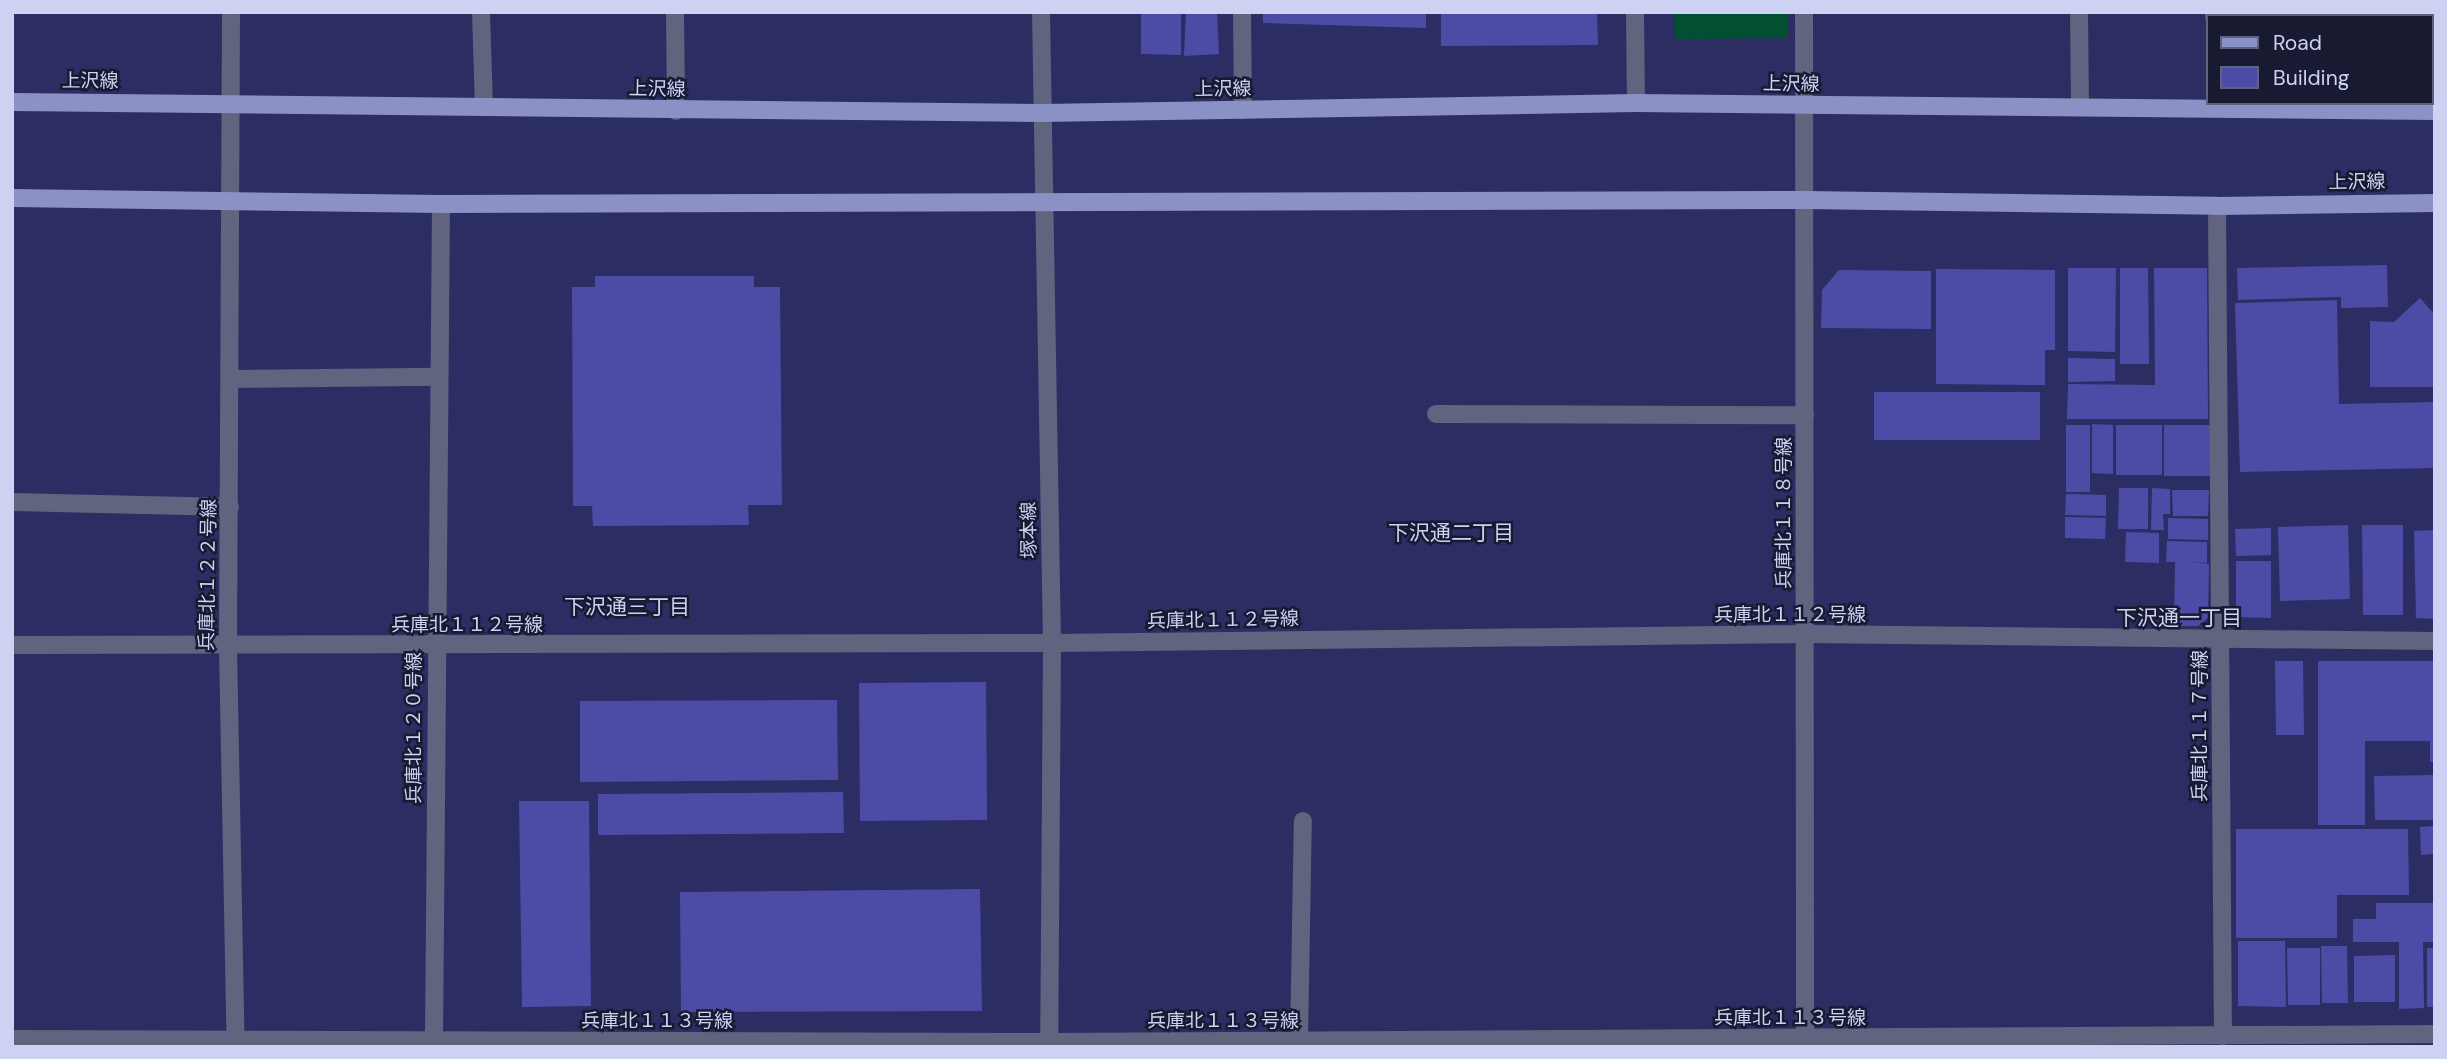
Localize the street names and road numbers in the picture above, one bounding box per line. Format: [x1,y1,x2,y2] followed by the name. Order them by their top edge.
[62,70,118,92] street label: 上沢線
[1762,72,1820,96] street label: 上沢線
[628,77,686,101] street label: 上沢線
[1194,77,1252,101] street label: 上沢線
[2328,170,2386,194] street label: 上沢線
[1773,437,1795,589] street label: 兵庫北１１８号線
[195,499,221,651] street label: 兵庫北１２２号線
[1017,501,1041,559] street label: 塚本線
[1714,604,1866,626] street label: 兵庫北１１２号線
[1147,607,1299,633] street label: 兵庫北１１２号線
[391,614,543,636] street label: 兵庫北１１２号線
[2189,650,2211,802] street label: 兵庫北１１７号線
[403,652,425,804] street label: 兵庫北１２０号線
[1714,1007,1866,1029] street label: 兵庫北１１３号線
[581,1010,733,1032] street label: 兵庫北１１３号線
[1147,1010,1299,1032] street label: 兵庫北１１３号線

